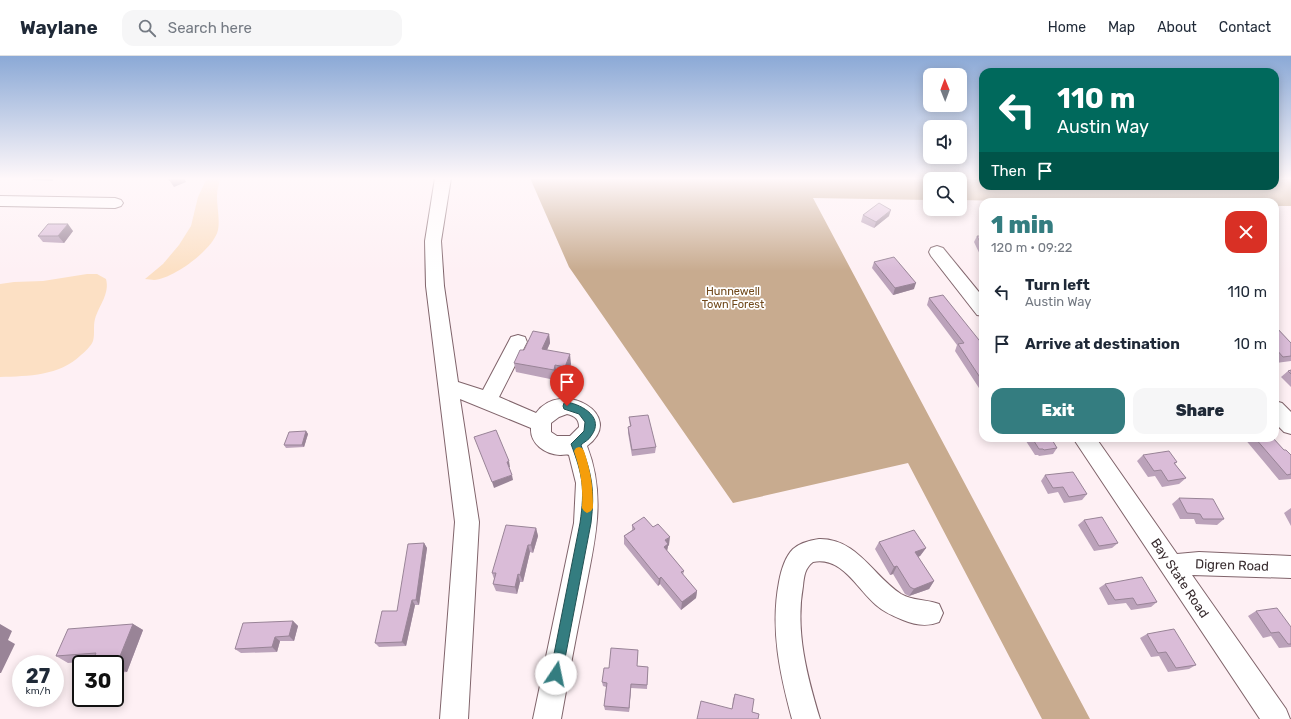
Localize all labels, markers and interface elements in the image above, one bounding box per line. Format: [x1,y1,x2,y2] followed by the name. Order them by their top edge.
[122,10,402,46] search box
[20,16,98,39] text: Waylane
[136,17,158,39] icon: search
[168,19,252,37] text: Search here
[1048,19,1086,36] text: Home
[1108,19,1135,36] text: Map
[1157,19,1197,36] text: About
[1219,19,1271,36] text: Contact
[923,68,967,112] north arrow
[923,68,967,216] map controls
[1057,82,1135,115] text: 110 m
[991,84,1043,136] icon: left
[1057,116,1149,138] text: Austin Way
[923,120,967,164] button: sound
[1034,160,1056,182] icon: arrive
[991,162,1026,180] text: Then
[923,172,967,216] button: search
[991,211,1054,239] text: 1 min
[1225,211,1267,253] button: close
[991,240,1072,255] text: 120 m · 09:22
[1025,276,1090,294] text: Turn left
[991,281,1013,303] icon: left
[1228,283,1267,301] text: 110 m
[702,285,765,311] park label: Hunnewell Town Forest
[1025,294,1091,309] text: Austin Way
[991,333,1013,355] icon: arrive
[1025,335,1180,353] text: Arrive at destination
[1234,335,1267,353] text: 10 m
[550,365,584,406] pin
[556,371,578,393] icon: arrive
[991,388,1125,434] button: Exit
[1133,388,1267,434] button: Share
[1148,536,1212,620] street label: Bay State Road
[1195,556,1269,575] street label: Digren Road
[535,653,577,695] position arrow
[72,655,124,707] speed limit sign: 30
[26,664,50,688] text: 27
[26,685,50,697] text: km/h

